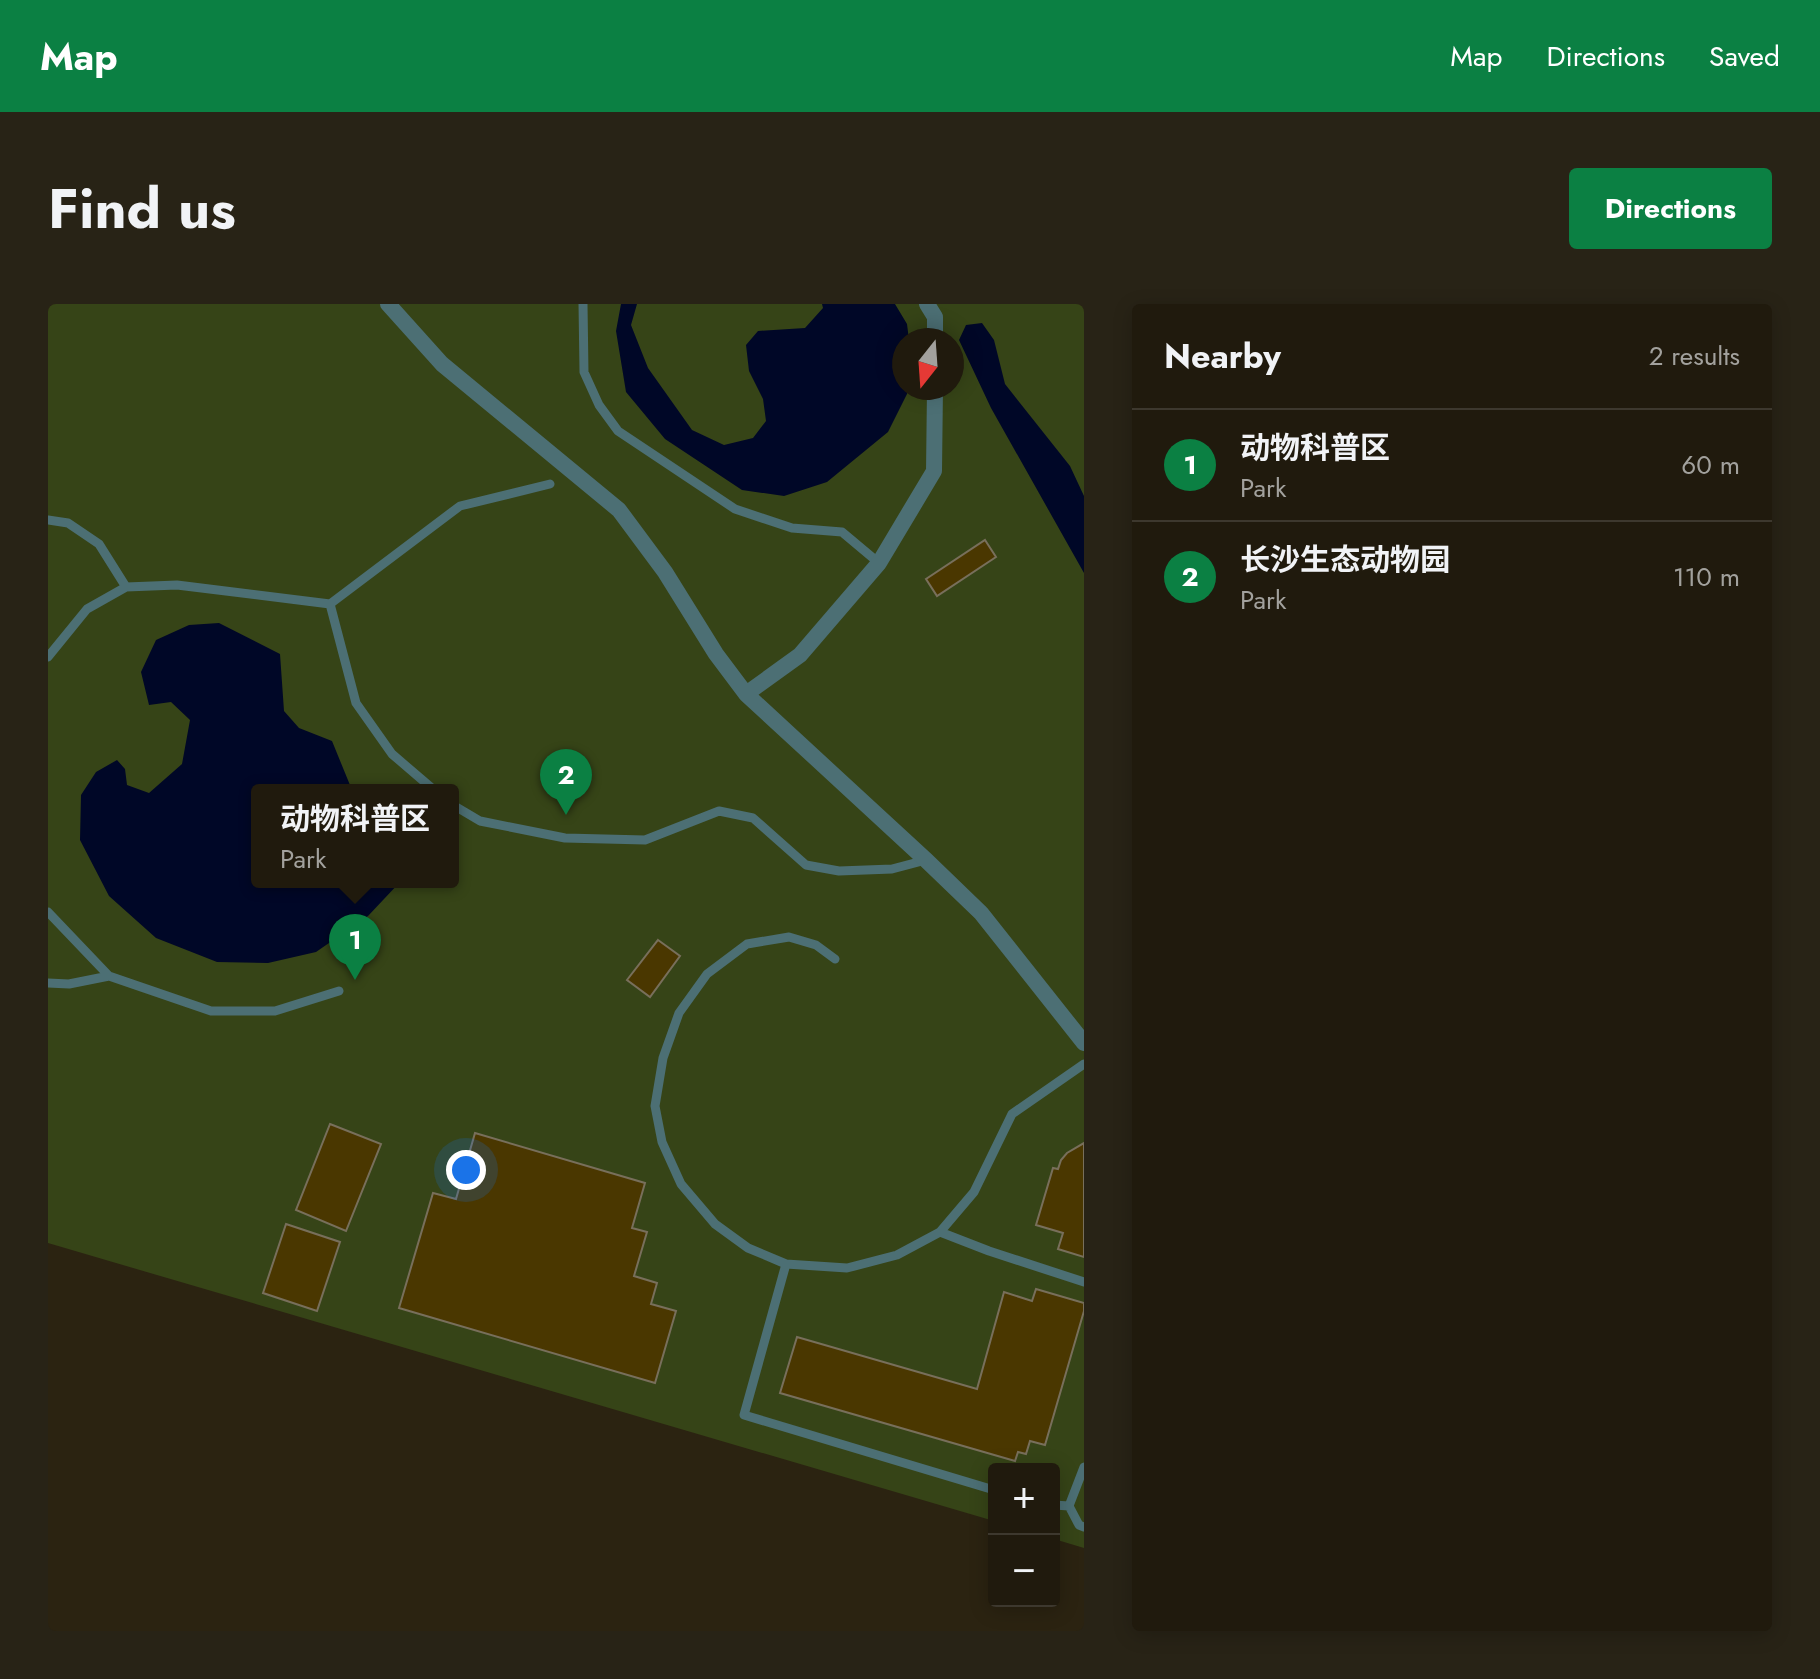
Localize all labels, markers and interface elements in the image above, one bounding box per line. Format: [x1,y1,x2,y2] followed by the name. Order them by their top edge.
[40,29,118,84] text: Map
[1450,36,1502,77] text: Map
[1546,36,1665,77] text: Directions
[1709,36,1780,77] text: Saved
[48,168,236,249] text: Find us
[1569,168,1772,249] button: Directions
[892,328,964,400] north arrow
[1164,332,1281,381] text: Nearby
[1649,337,1740,375] text: 2 results
[1240,426,1390,469] text: 动物科普区
[1183,446,1197,484] text: 1
[1681,446,1740,484] text: 60 m
[1240,469,1286,507] text: Park
[1240,538,1450,581] text: 长沙生态动物园
[1181,558,1199,596] text: 2
[1673,558,1740,596] text: 110 m
[1240,581,1286,619] text: Park
[540,749,592,815] pin: 2
[251,784,459,888] popup
[280,797,430,840] text: 动物科普区
[280,840,326,878] text: Park
[329,914,381,980] pin: 1
[446,1150,486,1190] your location
[988,1463,1060,1607] map controls
[988,1463,1060,1535] button: +
[988,1535,1060,1607] button: −

